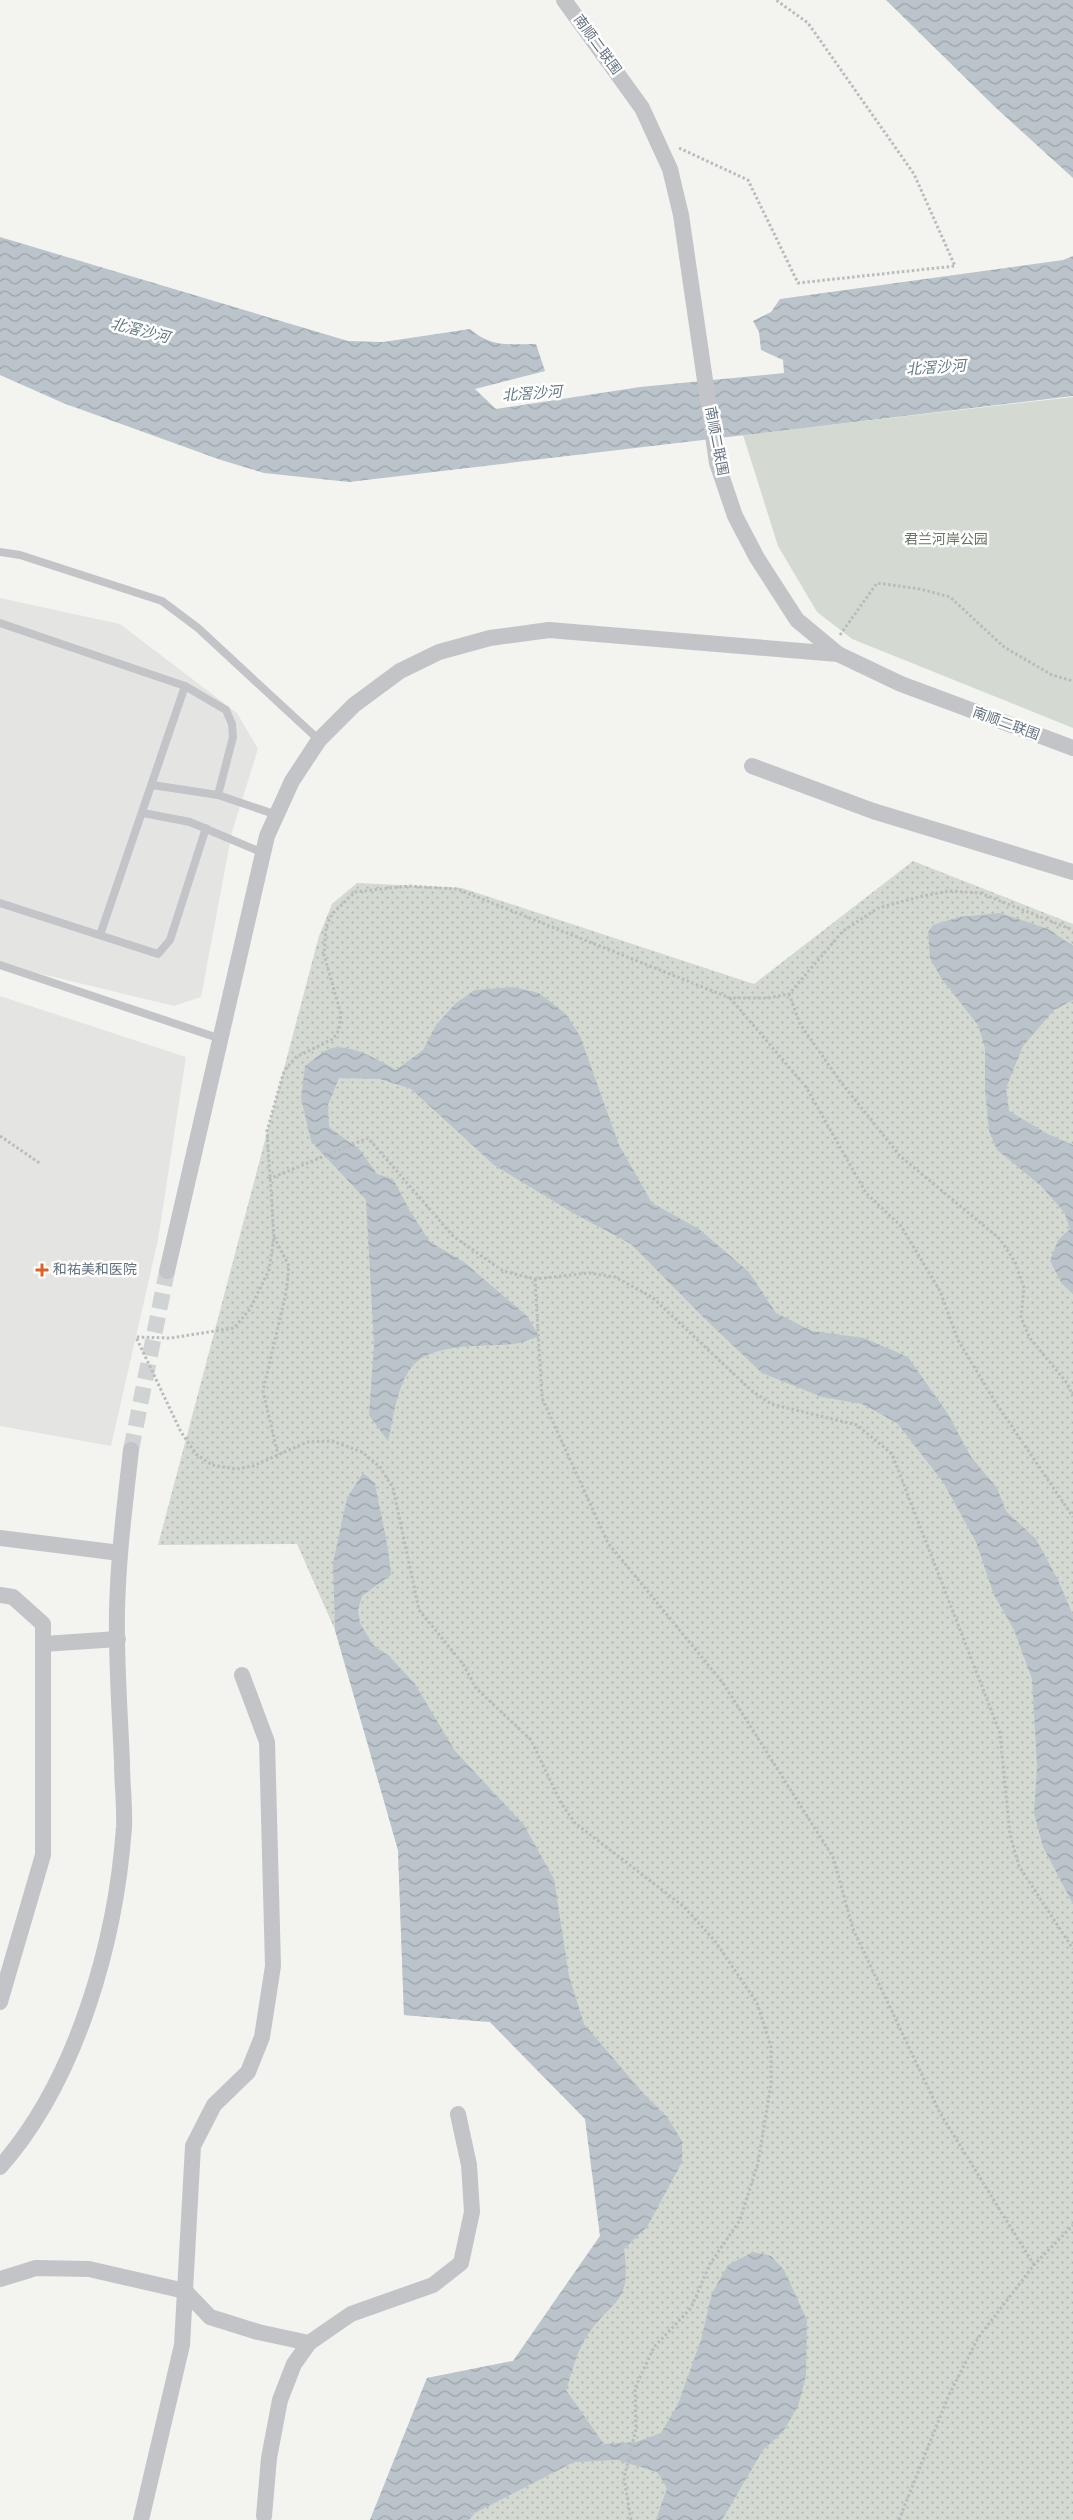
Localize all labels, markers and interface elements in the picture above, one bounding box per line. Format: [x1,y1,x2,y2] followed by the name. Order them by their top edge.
[571,12,624,77] street label: 南顺二联围
[109,315,174,346] water label: 北滘沙河
[905,357,969,378] water label: 北滘沙河
[501,383,565,404] water label: 北滘沙河
[702,405,731,477] street label: 南顺二联围
[904,532,988,547] park label: 君兰河岸公园
[971,705,1042,743] street label: 南顺二联围
[53,1262,137,1277] place label: 和祐美和医院
[35,1263,49,1277] marker: 和祐美和医院

